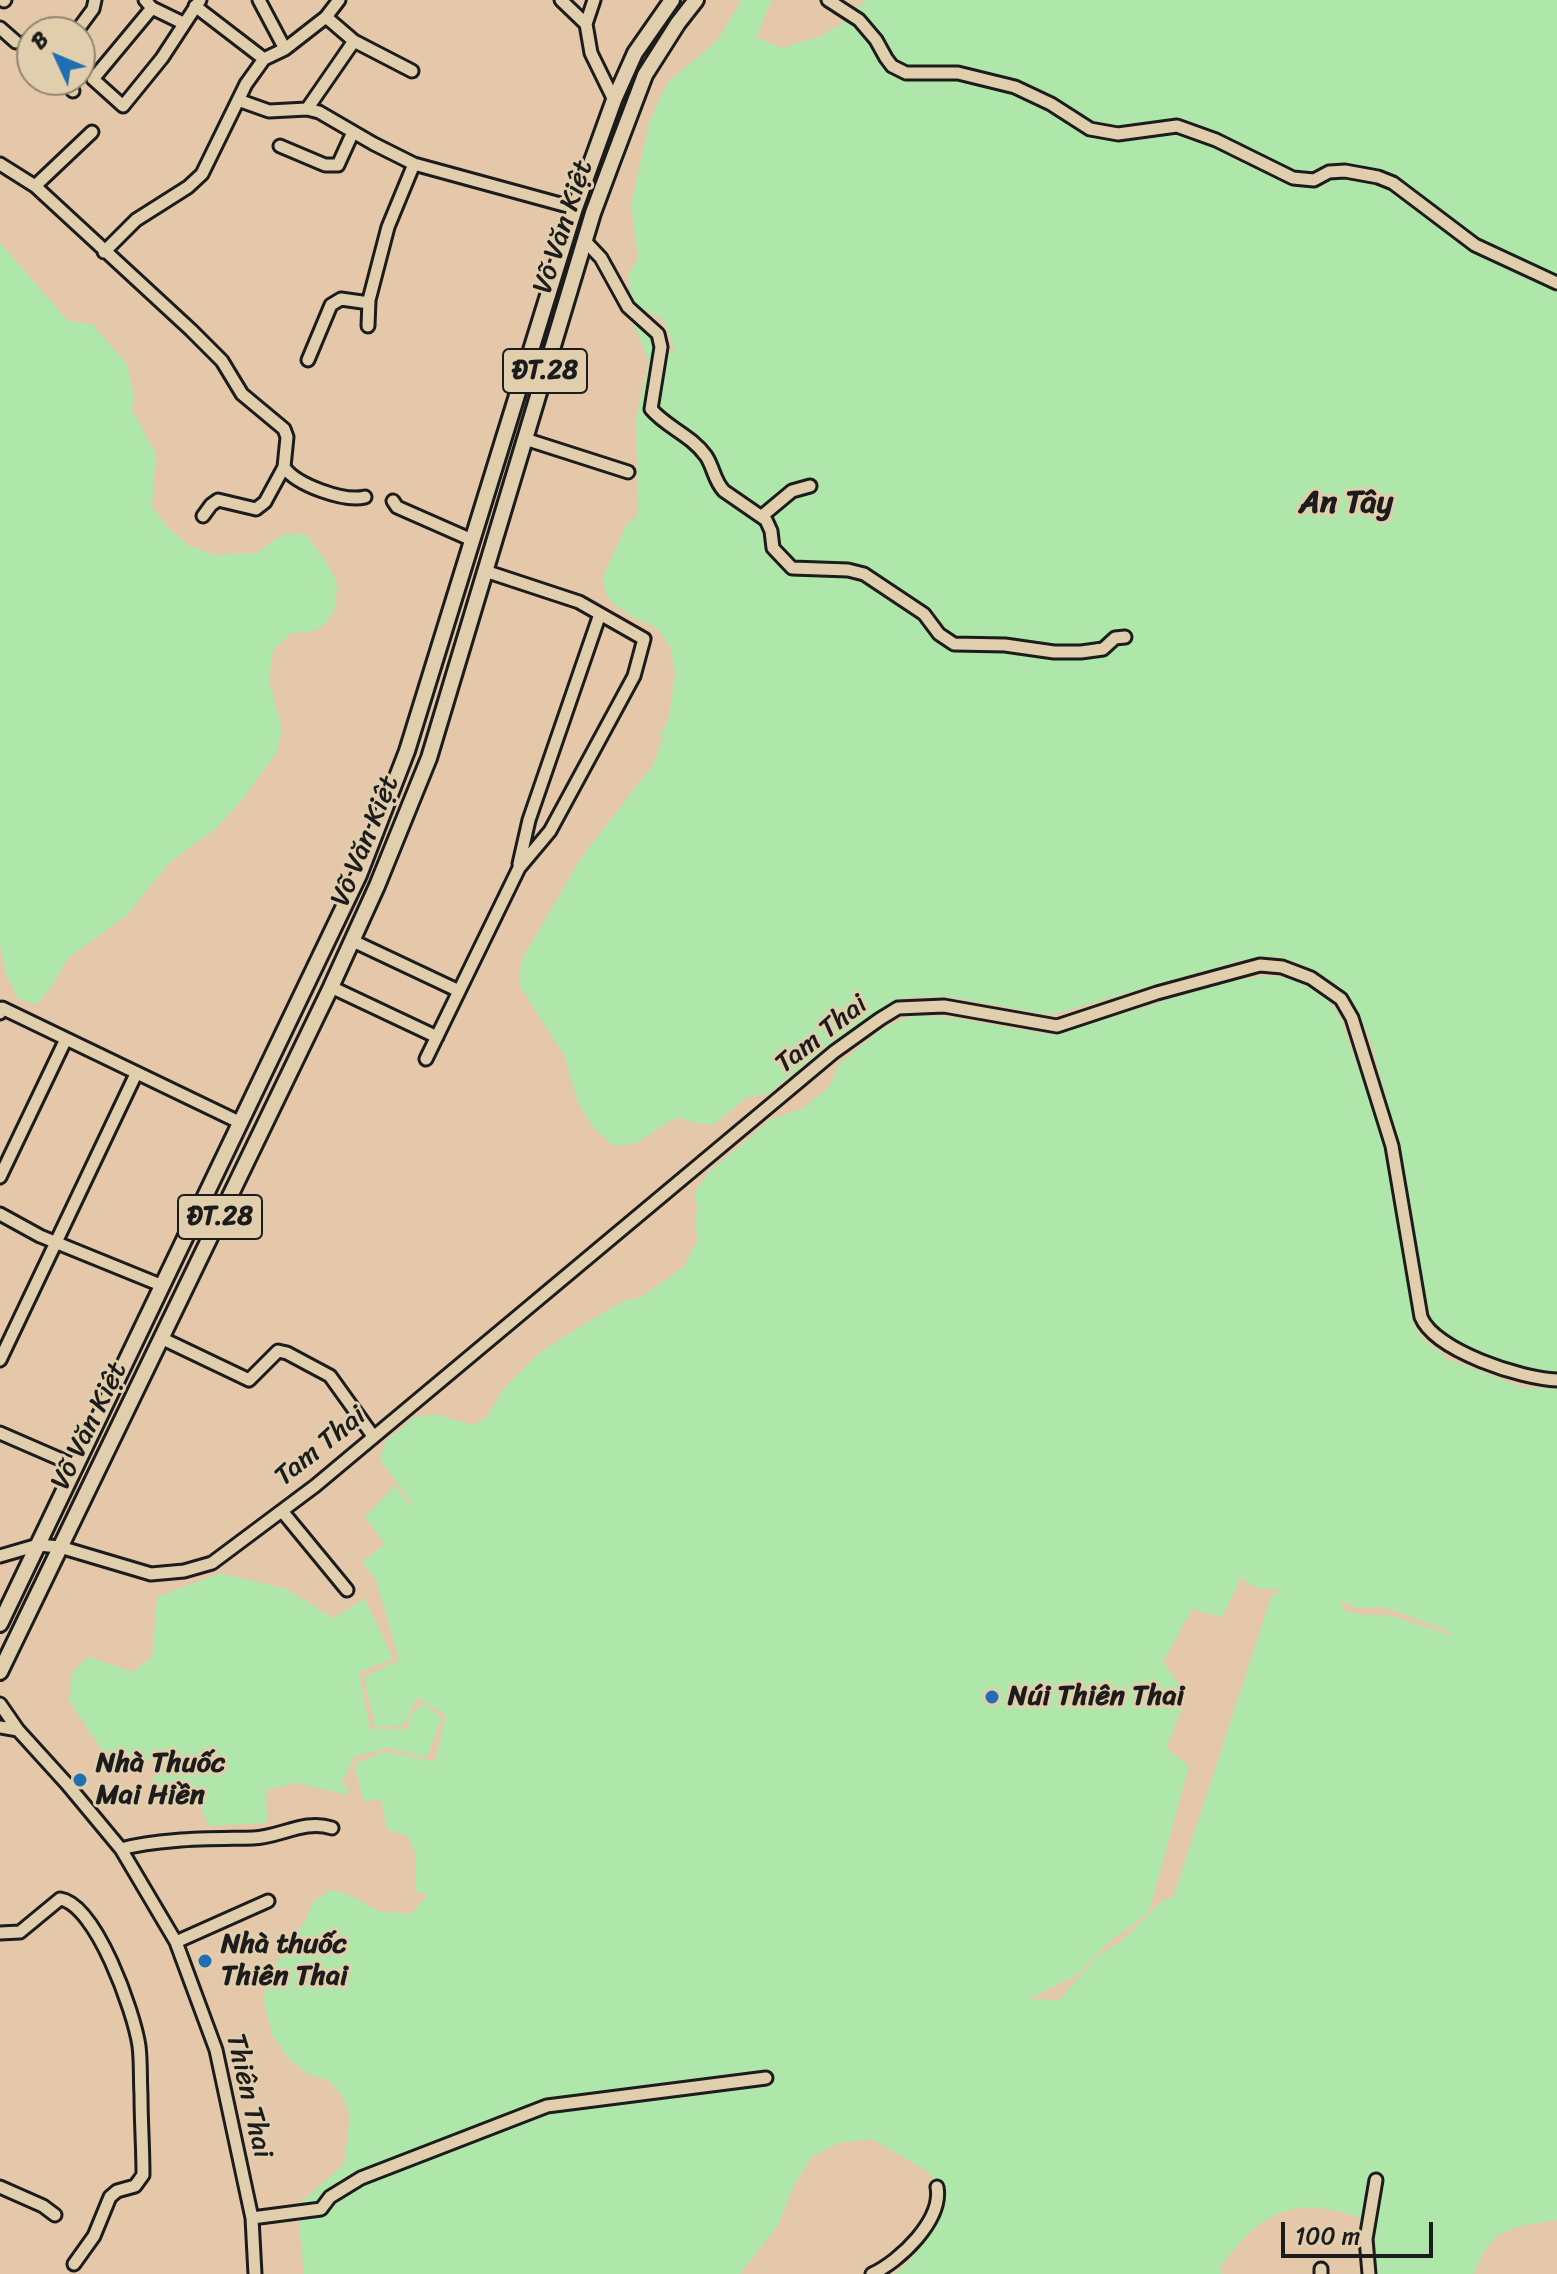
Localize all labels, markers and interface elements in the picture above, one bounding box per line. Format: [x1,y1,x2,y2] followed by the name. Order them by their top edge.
[16,16,96,96] north arrow
[21,22,59,59] text: B
[527,156,601,298] street label: Võ Văn Kiệt
[503,349,587,393] road number: ĐT.28
[1299,485,1393,523] district label: An Tây
[325,771,407,911] street label: Võ Văn Kiệt
[769,989,875,1081] street label: Tam Thai
[178,1195,262,1239] road number: ĐT.28
[45,1357,135,1495] street label: Võ Văn Kiệt
[268,1400,374,1494] street label: Tam Thai
[1008,1680,1184,1714] place label: Núi Thiên Thai
[983,1688,1001,1706] marker: Núi Thiên Thai
[96,1747,225,1813] place label: Nhà Thuốc Mai Hiền
[71,1771,89,1789] marker: Nhà Thuốc Mai Hiền
[221,1928,348,1994] place label: Nhà thuốc Thiên Thai
[196,1952,214,1970] marker: Nhà thuốc Thiên Thai
[217,2030,279,2162] street label: Thiên Thai
[1285,2206,1437,2256] scale bar
[1295,2215,1360,2257] text: 100 m

